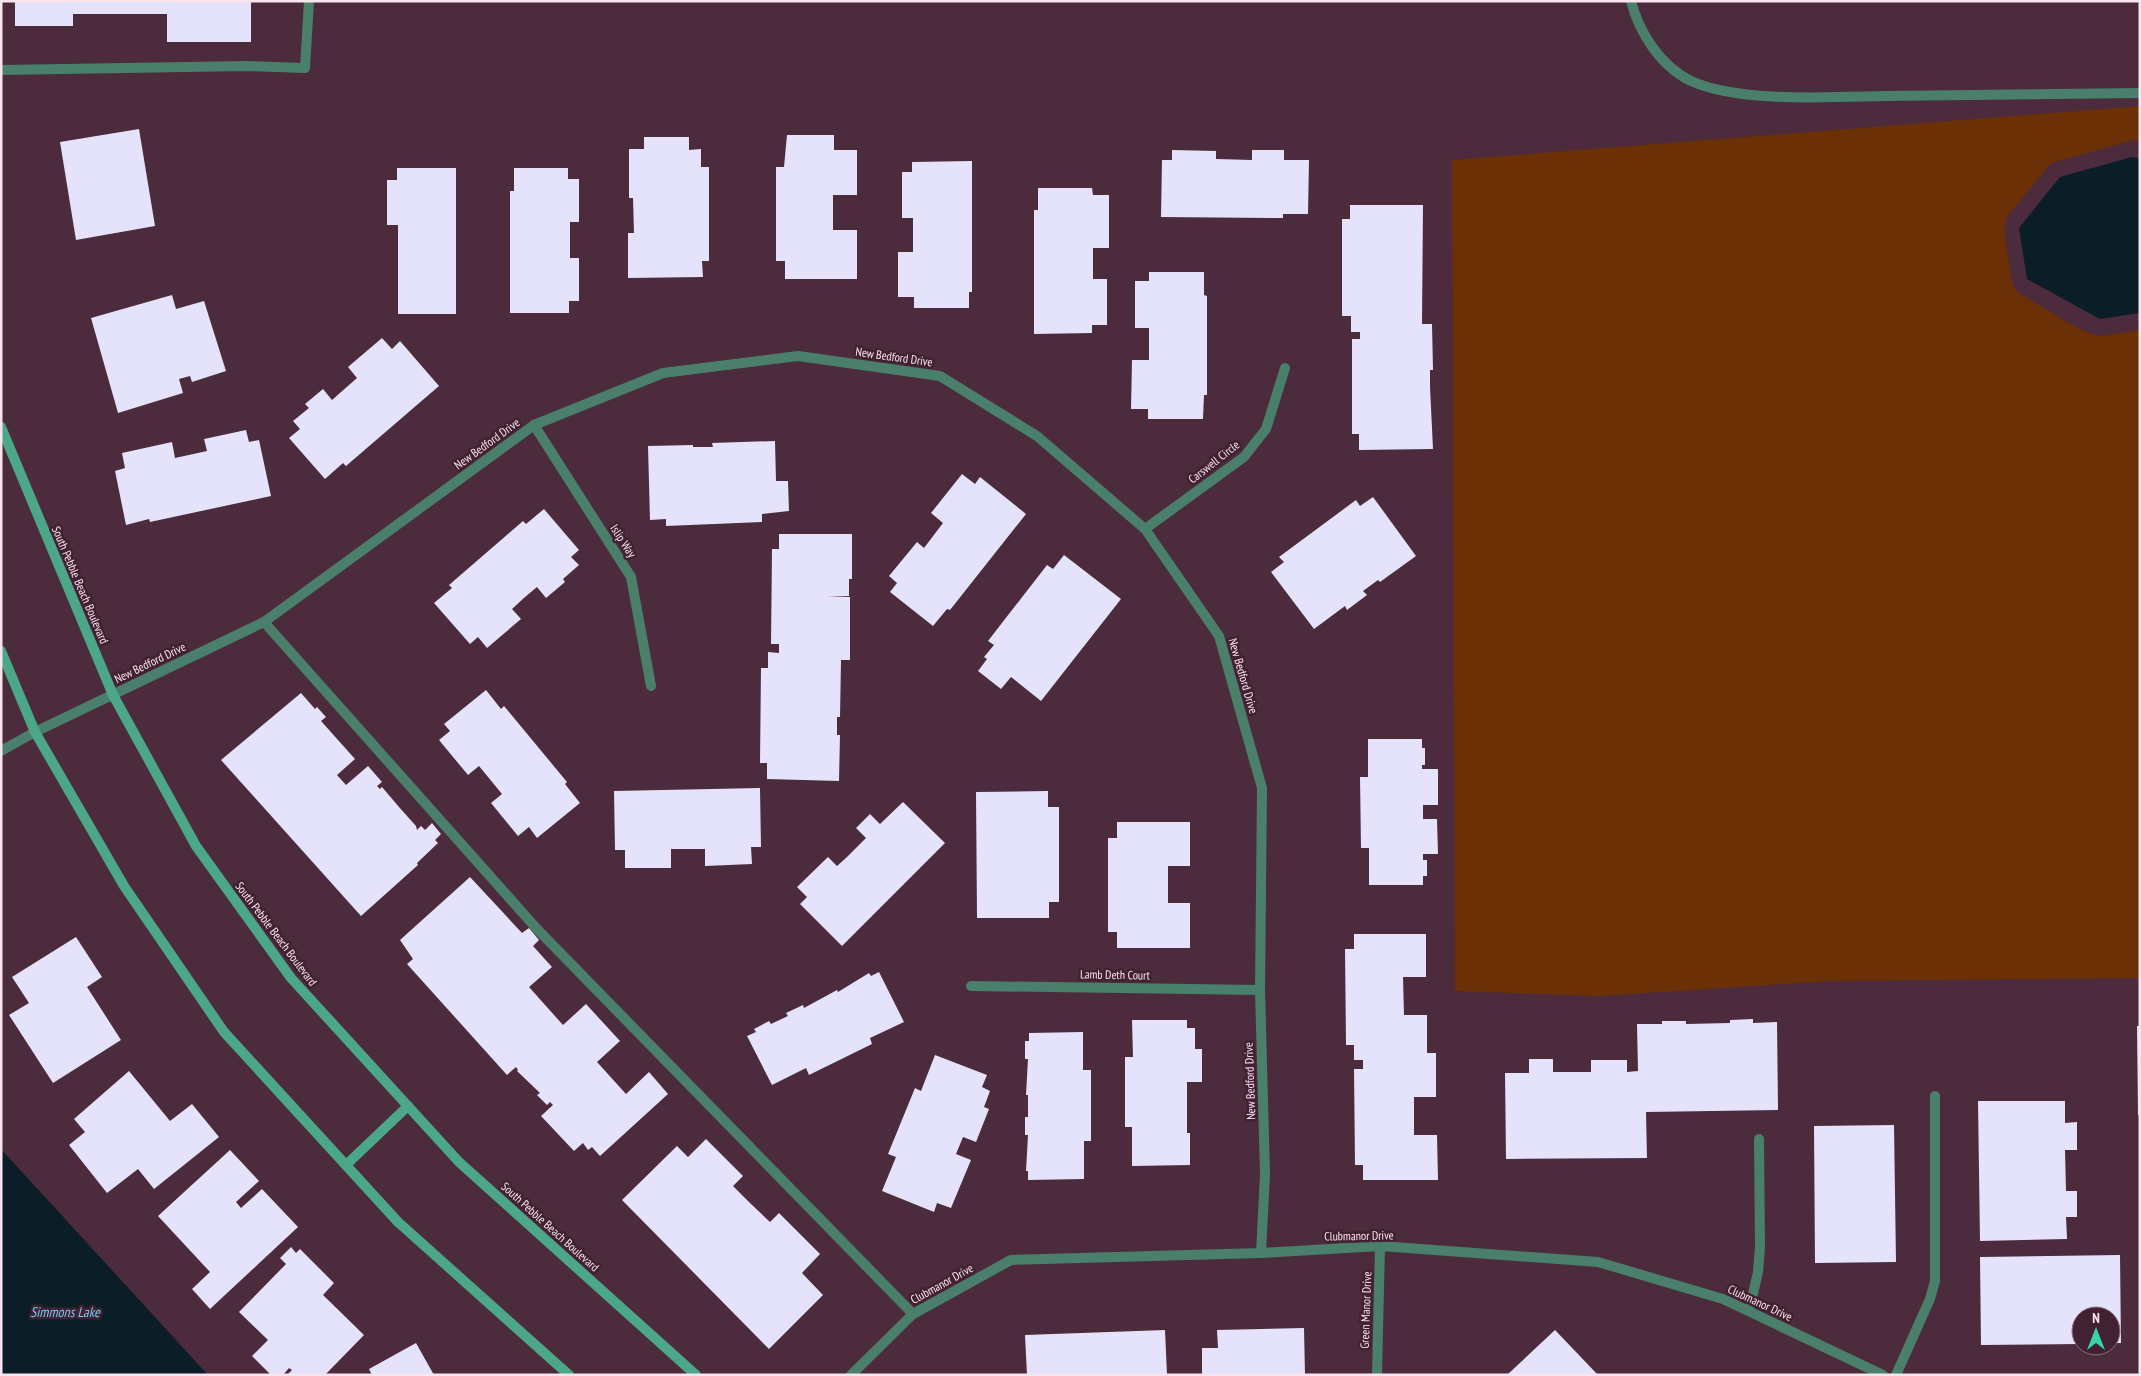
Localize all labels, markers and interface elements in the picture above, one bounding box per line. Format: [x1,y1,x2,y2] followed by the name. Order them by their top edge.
[855,344,934,369] street label: New Bedford Drive
[451,415,523,472] street label: New Bedford Drive
[1185,437,1242,486] street label: Carswell Circle
[607,521,640,561] street label: Islip Way
[49,524,112,646] street label: South Pebble Beach Boulevard
[1226,637,1261,715] street label: New Bedford Drive
[112,639,188,686] street label: New Bedford Drive
[232,879,320,989] street label: South Pebble Beach Boulevard
[1080,966,1151,983] street label: Lamb Deth Court
[1241,1042,1258,1120] street label: New Bedford Drive
[498,1179,602,1274] street label: South Pebble Beach Boulevard
[1324,1227,1394,1244] street label: Clubmanor Drive
[908,1260,976,1307] street label: Clubmanor Drive
[1357,1271,1374,1349] street label: Green Manor Drive
[1726,1281,1795,1324] street label: Clubmanor Drive
[30,1303,101,1321] water label: Simmons Lake
[2071,1306,2121,1356] north arrow
[2092,1309,2100,1327] text: N

